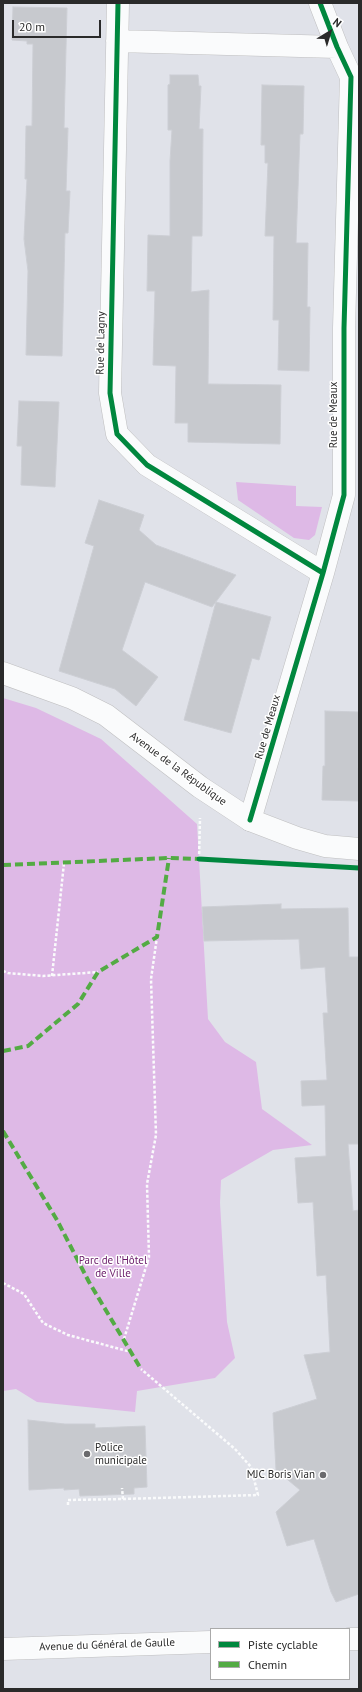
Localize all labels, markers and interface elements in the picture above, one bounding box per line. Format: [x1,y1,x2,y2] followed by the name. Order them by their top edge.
[14,12,103,38] scale bar
[310,12,350,52] north arrow
[330,15,345,30] text: N
[19,19,45,34] text: 20 m
[94,311,108,375] street label: Rue de Lagny
[327,382,341,448] street label: Rue de Meaux
[252,693,284,761] street label: Rue de Meaux
[127,729,229,809] street label: Avenue de la République
[79,1254,147,1280] park label: Parc de l’Hôtel de Ville
[95,1441,147,1467] place label: Police municipale
[82,1449,92,1459] marker: Police municipale
[247,1468,315,1482] place label: MJC Boris Vian
[318,1470,328,1480] marker: MJC Boris Vian
[210,1628,350,1680] legend
[39,1636,175,1654] street label: Avenue du Général de Gaulle
[248,1637,318,1652] text: Piste cyclable
[248,1657,287,1672] text: Chemin

